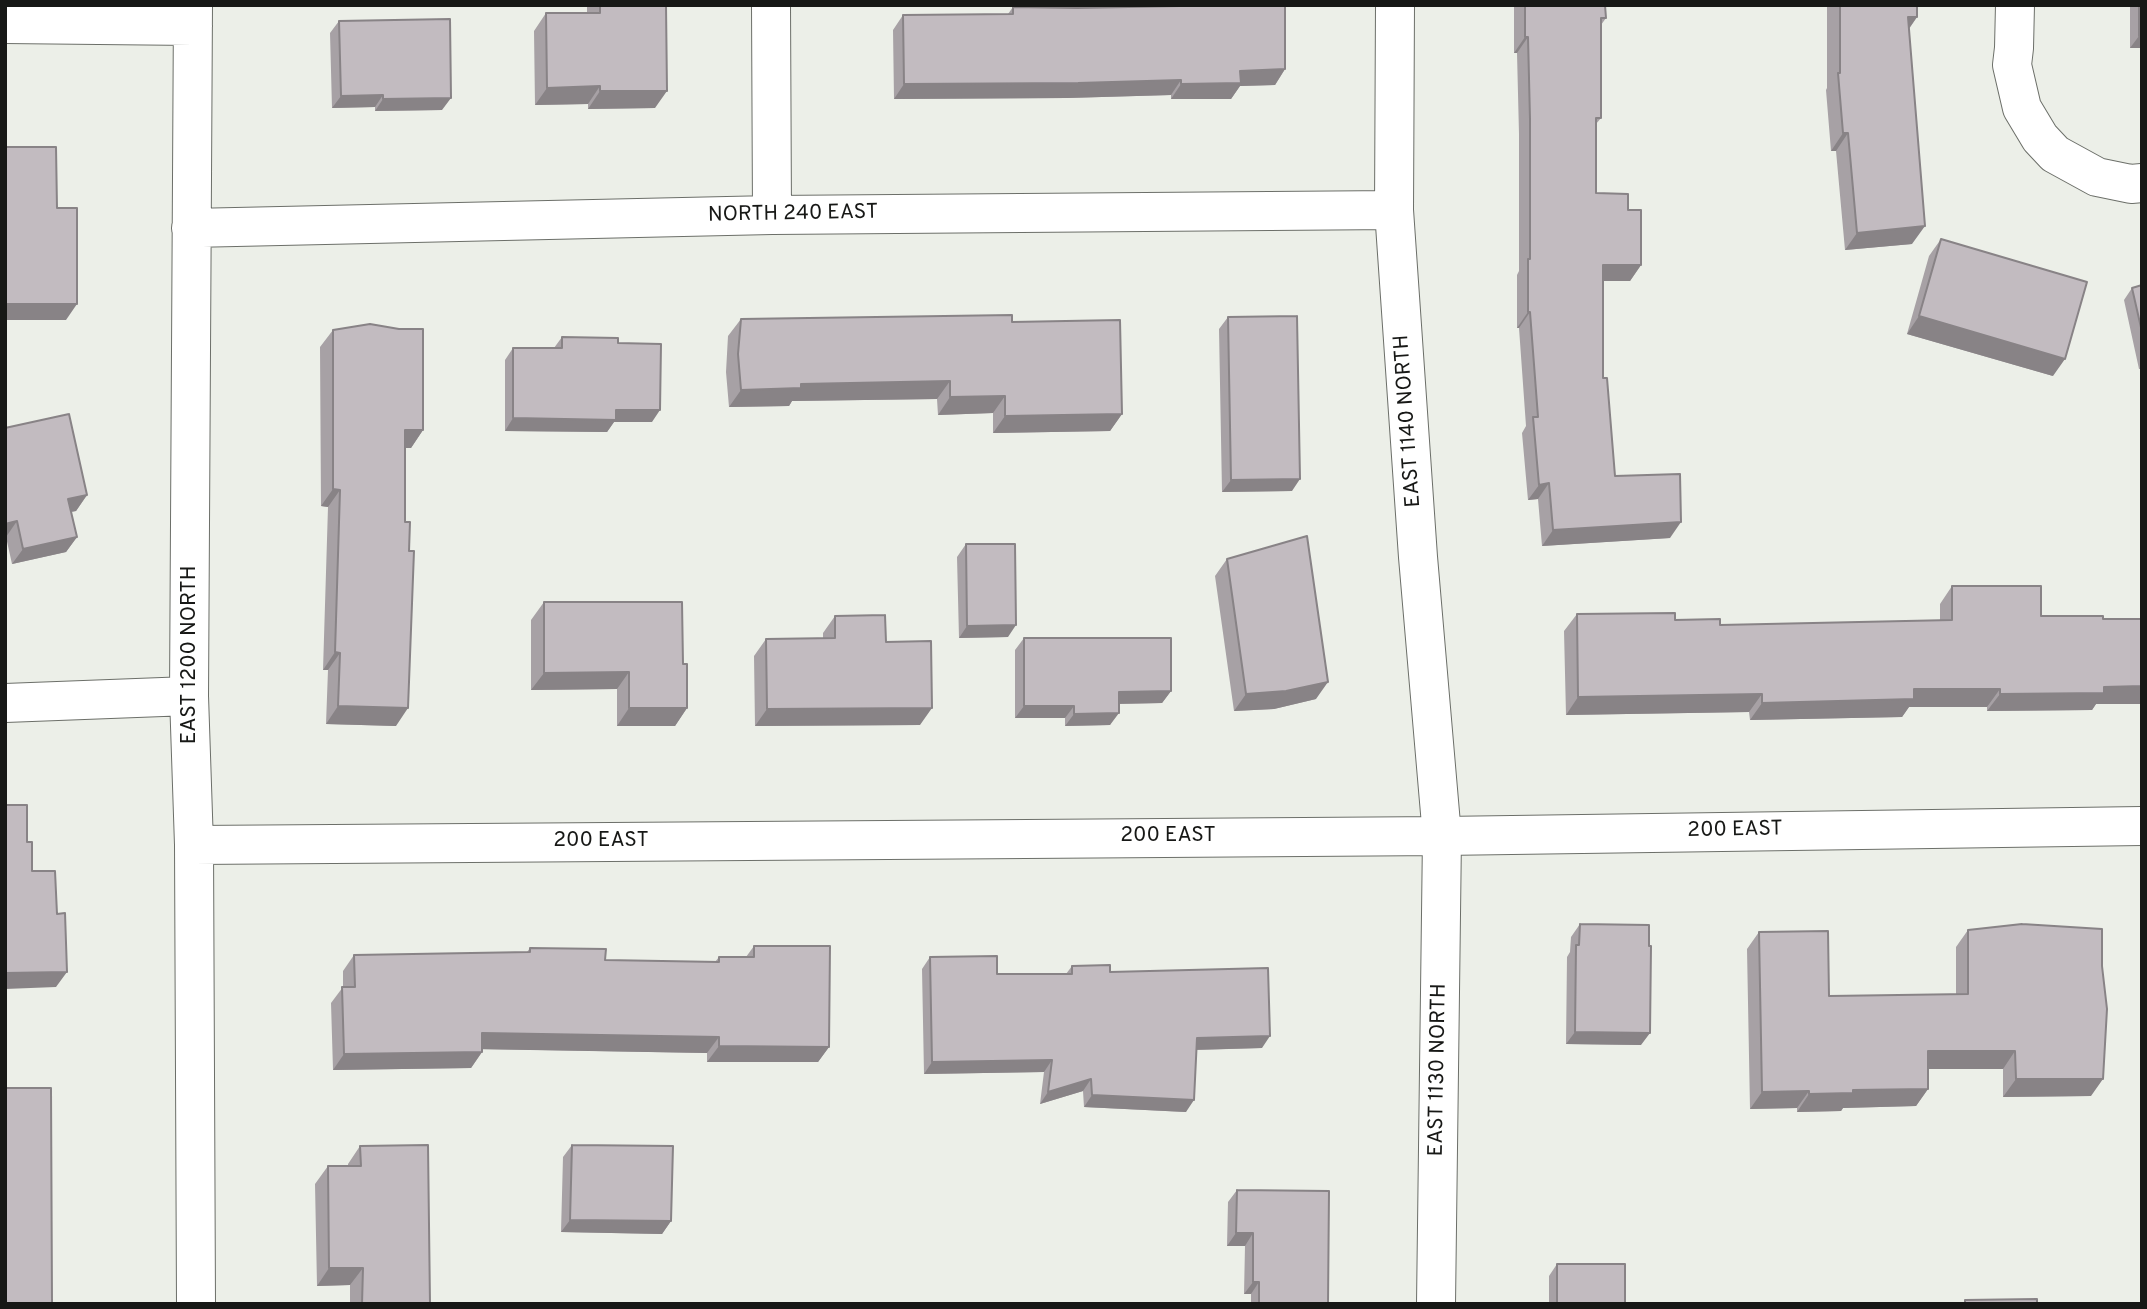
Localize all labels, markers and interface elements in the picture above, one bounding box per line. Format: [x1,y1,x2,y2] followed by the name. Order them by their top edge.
[708,201,878,229] street label: NORTH 240 EAST
[1390,334,1428,508] street label: EAST 1140 NORTH
[178,566,204,744] street label: EAST 1200 NORTH
[1687,818,1783,844] street label: 200 EAST
[1120,824,1216,850] street label: 200 EAST
[553,829,649,855] street label: 200 EAST
[1425,983,1453,1157] street label: EAST 1130 NORTH

